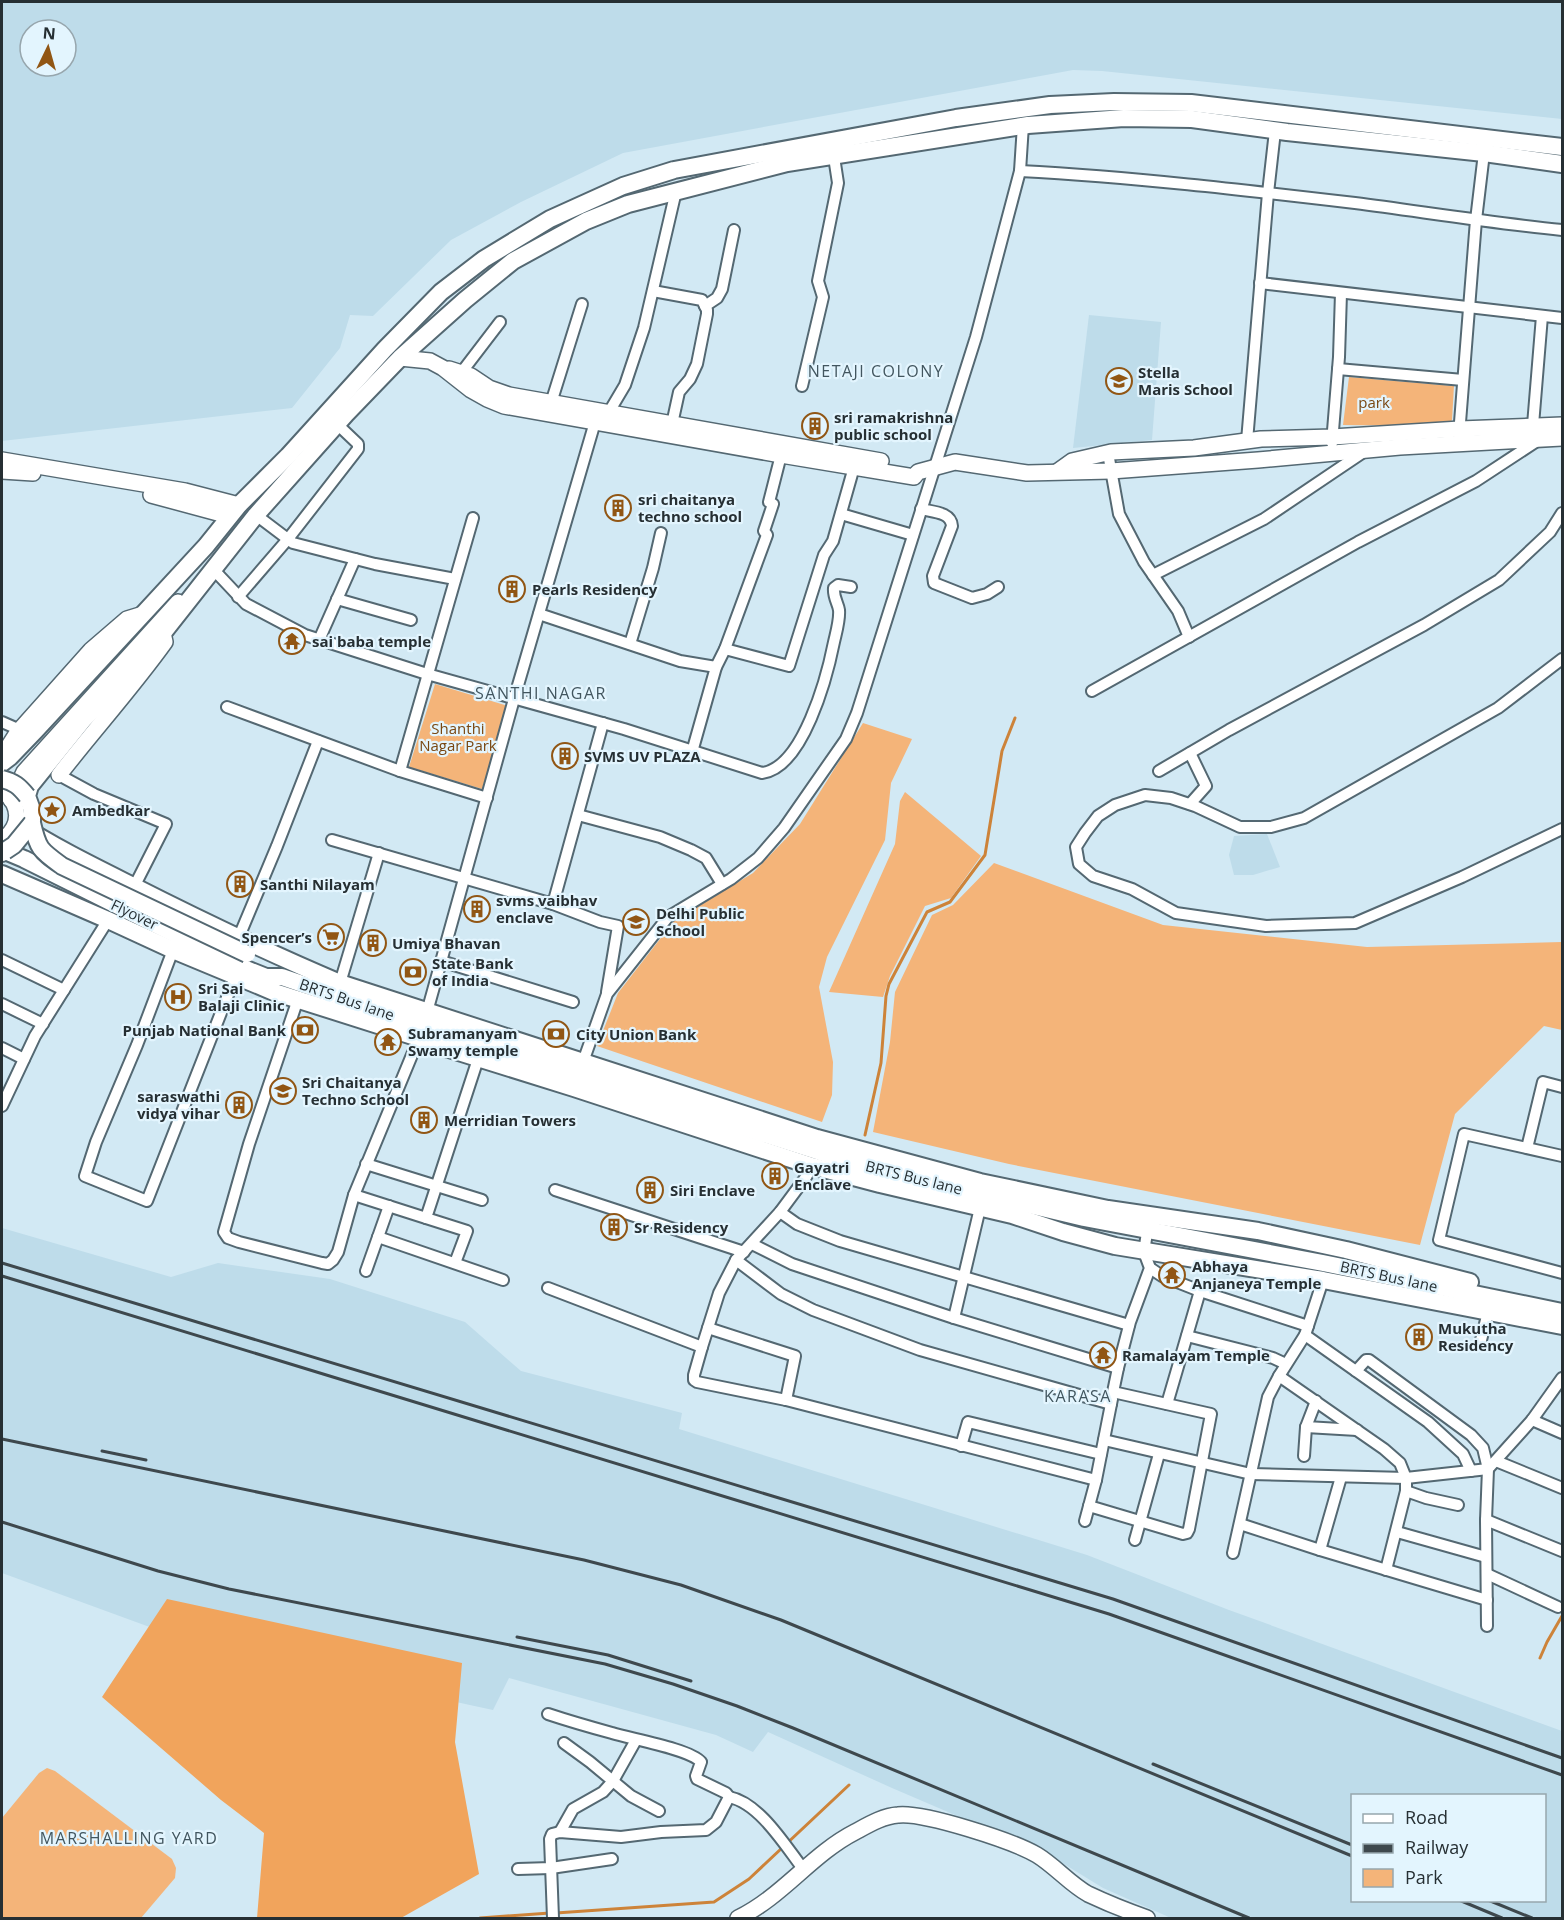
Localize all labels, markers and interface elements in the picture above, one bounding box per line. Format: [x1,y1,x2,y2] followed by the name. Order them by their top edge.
[18,18,78,78] north arrow
[42,22,57,45] text: N
[808,360,944,382] district label: NETAJI COLONY
[1138,362,1233,399] place label: Stella Maris School
[1104,366,1134,396] school or university icon: Stella Maris School
[1358,392,1390,412] park label: park
[834,407,953,444] place label: sri ramakrishna public school
[800,411,830,441] building icon: sri ramakrishna public school
[638,489,742,526] place label: sri chaitanya techno school
[603,493,633,523] building icon: sri chaitanya techno school
[497,574,527,604] building icon: Pearls Residency
[532,579,658,599] place label: Pearls Residency
[277,626,307,656] temple icon: sai baba temple
[312,631,431,651] place label: sai baba temple
[475,682,607,704] district label: SANTHI NAGAR
[419,718,497,755] park label: Shanthi Nagar Park
[550,741,580,771] building icon: SVMS UV PLAZA
[584,746,701,766] place label: SVMS UV PLAZA
[37,795,67,825] place icon: Ambedkar
[72,800,150,820] place label: Ambedkar
[225,869,255,899] building icon: Santhi Nilayam
[260,874,375,894] place label: Santhi Nilayam
[496,890,598,927] place label: svms vaibhav enclave
[108,894,162,934] street label: Flyover
[462,894,492,924] building icon: svms vaibhav enclave
[656,903,745,940] place label: Delhi Public School
[621,907,651,937] school or university icon: Delhi Public School
[316,922,346,952] supermarket icon: Spencer’s
[241,927,312,947] place label: Spencer’s
[358,928,388,958] building icon: Umiya Bhavan
[392,933,501,953] place label: Umiya Bhavan
[432,953,514,990] place label: State Bank of India
[398,957,428,987] bank icon: State Bank of India
[297,973,397,1025] street label: BRTS Bus lane
[198,978,285,1015] place label: Sri Sai Balaji Clinic
[163,982,193,1012] hospital icon: Sri Sai Balaji Clinic
[290,1015,320,1045] bank icon: Punjab National Bank
[541,1019,571,1049] bank icon: City Union Bank
[123,1020,287,1040] place label: Punjab National Bank
[408,1023,518,1060] place label: Subramanyam Swamy temple
[576,1024,697,1044] place label: City Union Bank
[373,1027,403,1057] temple icon: Subramanyam Swamy temple
[302,1072,409,1109] place label: Sri Chaitanya Techno School
[268,1076,298,1106] school or university icon: Sri Chaitanya Techno School
[137,1086,220,1123] place label: saraswathi vidya vihar
[224,1090,254,1120] building icon: saraswathi vidya vihar
[409,1105,439,1135] building icon: Merridian Towers
[444,1110,576,1130] place label: Merridian Towers
[864,1155,964,1199] street label: BRTS Bus lane
[794,1157,851,1194] place label: Gayatri Enclave
[760,1161,790,1191] building icon: Gayatri Enclave
[635,1175,665,1205] building icon: Siri Enclave
[670,1180,755,1200] place label: Siri Enclave
[599,1212,629,1242] building icon: Sr Residency
[634,1217,729,1237] place label: Sr Residency
[1192,1256,1321,1293] place label: Abhaya Anjaneya Temple
[1338,1256,1440,1296] street label: BRTS Bus lane
[1157,1260,1187,1290] temple icon: Abhaya Anjaneya Temple
[1438,1318,1514,1355] place label: Mukutha Residency
[1404,1322,1434,1352] building icon: Mukutha Residency
[1088,1340,1118,1370] temple icon: Ramalayam Temple
[1122,1345,1270,1365] place label: Ramalayam Temple
[1044,1385,1112,1407] district label: KARASA
[1351,1794,1546,1902] legend
[1405,1805,1448,1829] text: Road
[40,1827,218,1849] district label: MARSHALLING YARD
[1405,1835,1469,1859] text: Railway
[1405,1865,1443,1889] text: Park

